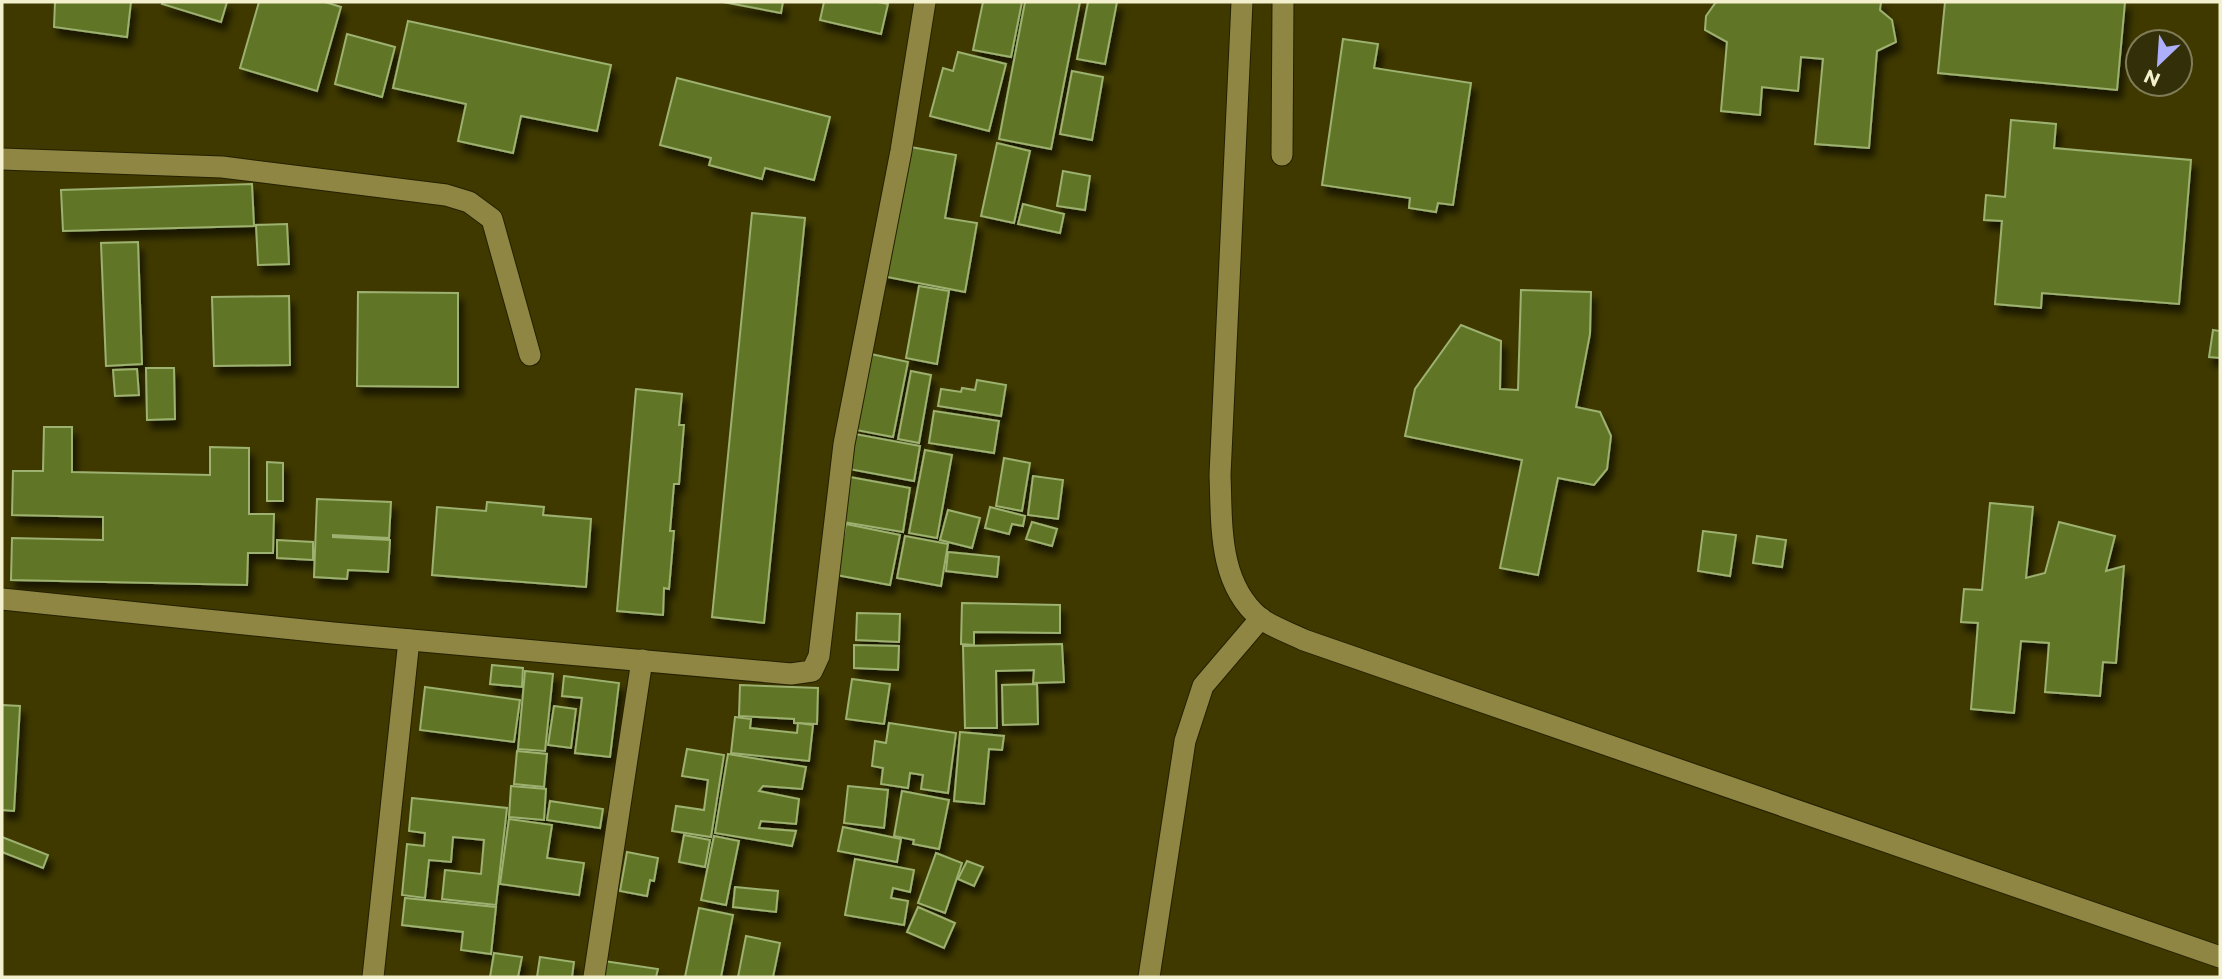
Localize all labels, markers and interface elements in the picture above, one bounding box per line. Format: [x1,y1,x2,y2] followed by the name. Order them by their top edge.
[2124,28,2194,98] north arrow
[2140,64,2164,92] text: N

